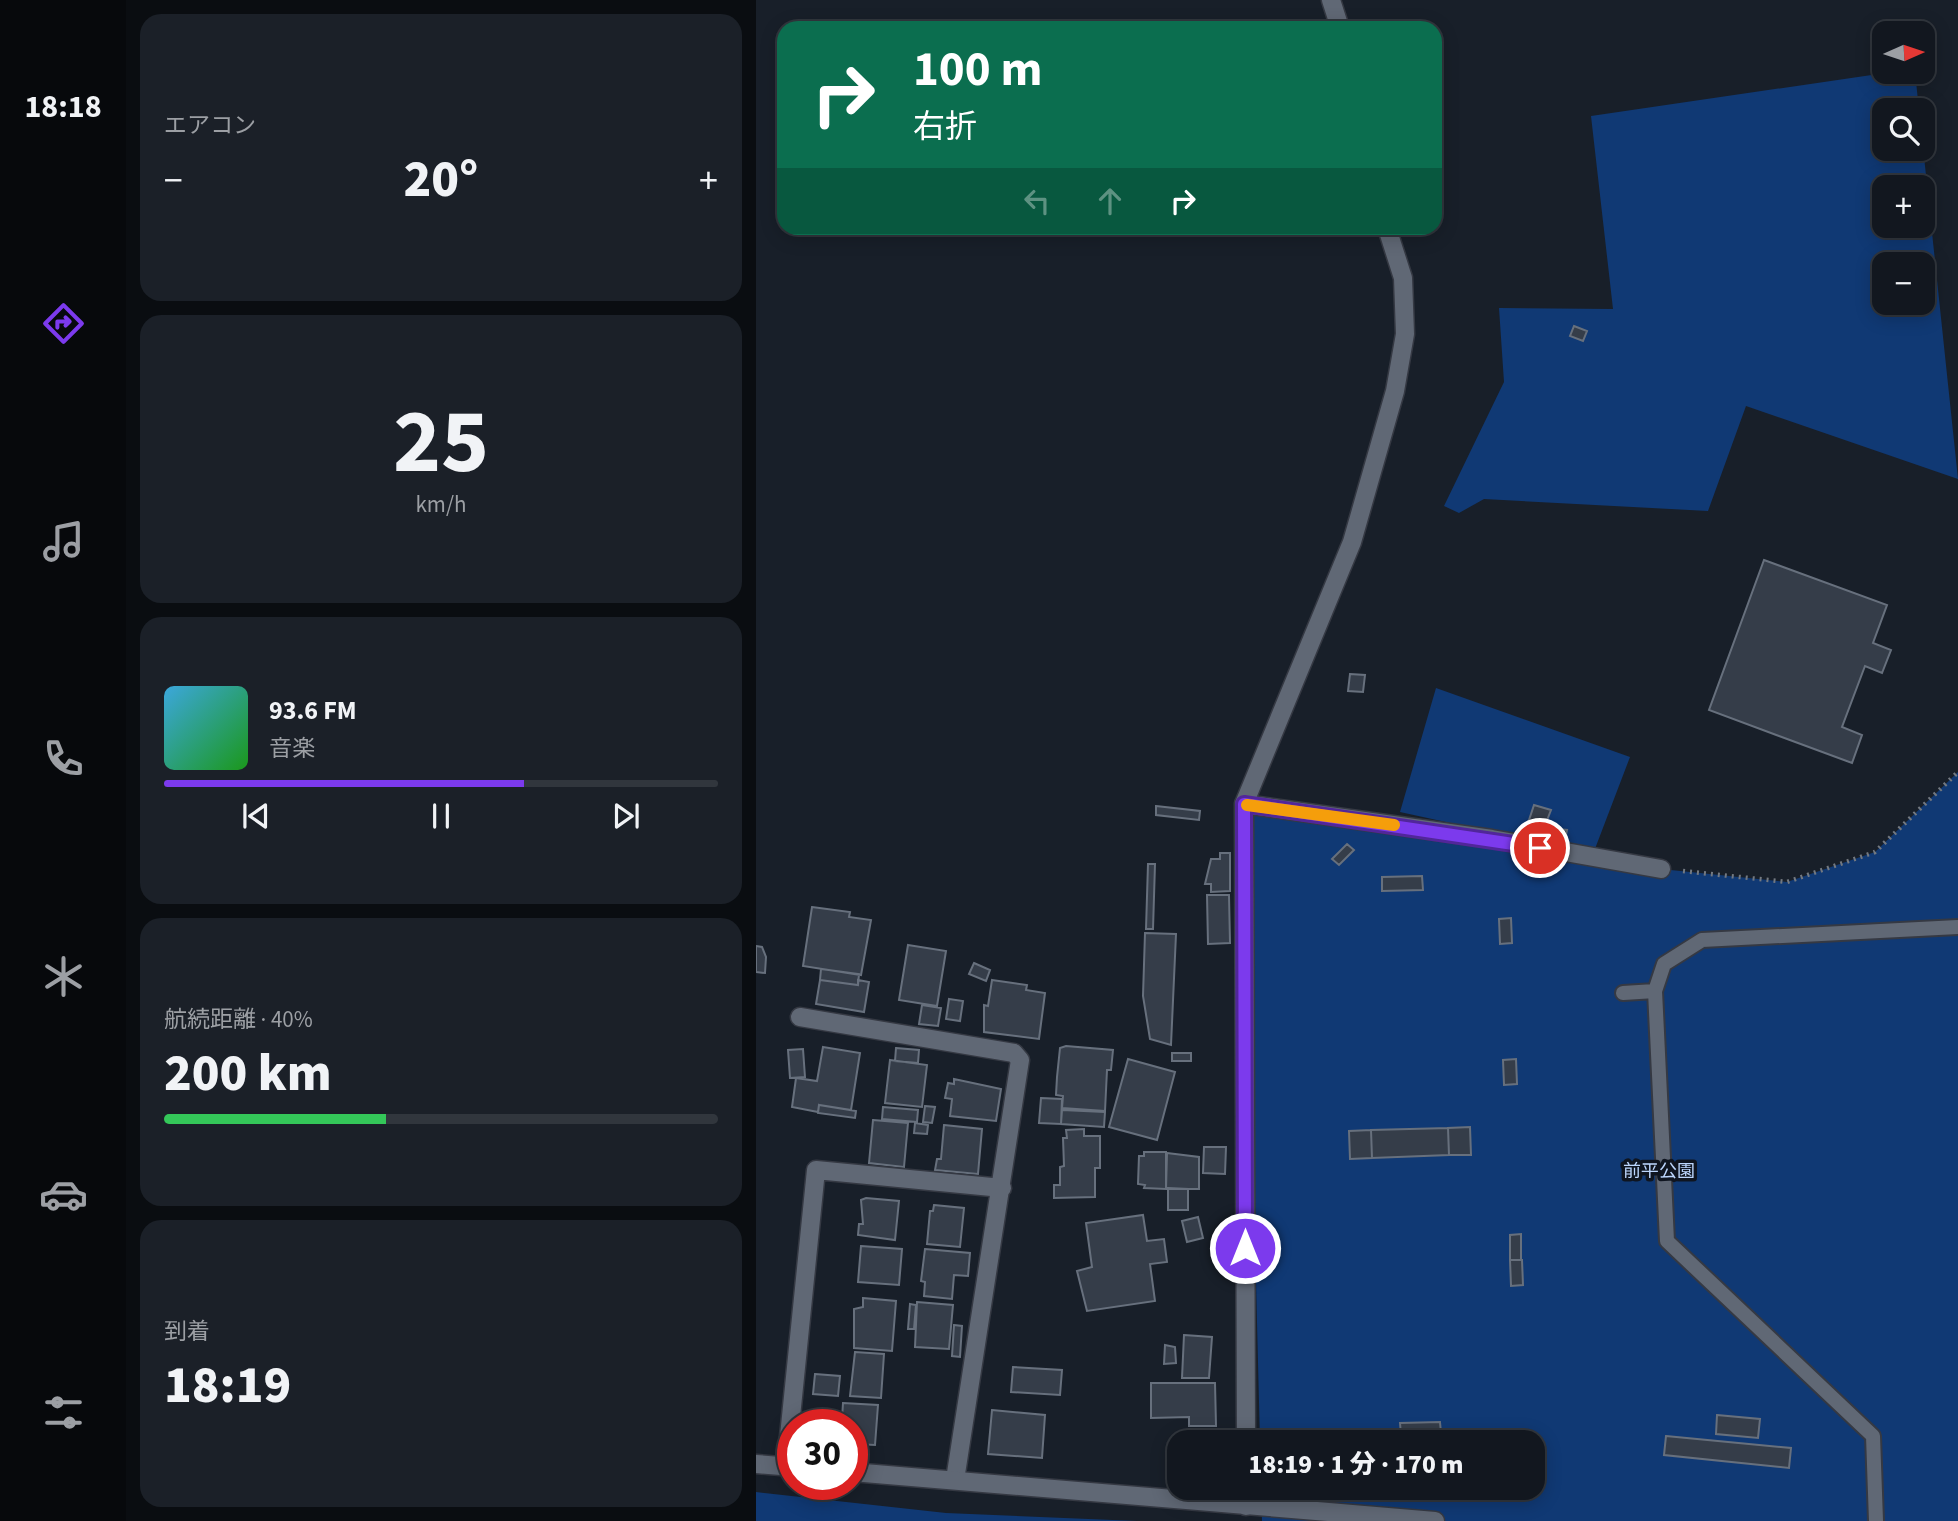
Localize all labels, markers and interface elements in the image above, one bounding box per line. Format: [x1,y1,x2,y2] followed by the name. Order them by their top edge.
[1872,21,1936,84] north arrow
[1872,21,1935,315] map controls
[913,35,1042,105] text: 100 m
[798,49,889,140] icon: right
[24,84,102,130] text: 18:18
[1872,98,1935,161] button: search
[913,104,977,150] text: 右折
[164,109,256,142] text: エアコン
[404,143,478,217] text: 20°
[164,154,183,208] text: −
[699,154,718,208] text: +
[1872,175,1935,238] button: +
[1018,182,1056,220] icon: left
[1091,182,1129,220] icon: ahead
[1164,182,1202,220] icon: right
[1872,252,1935,315] button: −
[39,299,88,348] icon: directions
[393,378,489,507] text: 25
[415,488,467,521] text: km/h
[39,517,88,566] icon: music
[269,692,357,729] text: 93.6 FM
[269,732,315,765] text: 音楽
[39,734,88,783] icon: phone
[237,797,275,835] icon: previous
[422,797,460,835] icon: pause
[607,797,645,835] icon: next
[1510,818,1570,878] pin
[1521,829,1559,867] icon: arrive
[39,952,88,1001] icon: climate
[164,1003,313,1036] text: 航続距離 · 40%
[164,1037,332,1111] text: 200 km
[1623,1159,1695,1184] park label: 前平公園
[39,1170,88,1219] icon: car
[1208,1211,1282,1285] position arrow
[164,1315,210,1348] text: 到着
[164,1349,291,1423] text: 18:19
[39,1388,88,1437] icon: filters
[777,1409,868,1500] speed limit sign: 30
[1249,1446,1463,1483] text: 18:19 · 1 分 · 170 m

